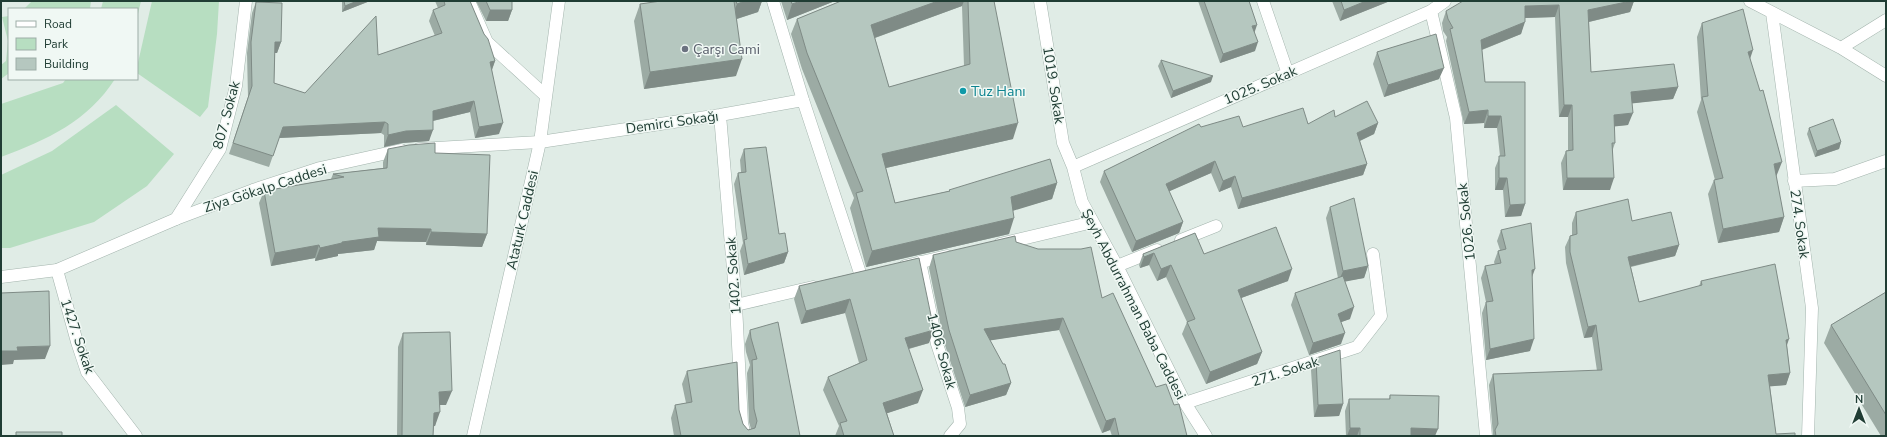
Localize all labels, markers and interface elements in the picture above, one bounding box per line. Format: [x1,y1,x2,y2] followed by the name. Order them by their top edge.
[8,8,138,80] legend
[44,16,72,32] text: Road
[44,36,69,52] text: Park
[693,40,760,59] place label: Çarşı Cami
[680,44,690,54] marker: Çarşı Cami
[1038,45,1069,126] street label: 1019. Sokak
[44,56,89,72] text: Building
[1221,61,1301,109] street label: 1025. Sokak
[208,78,245,151] street label: 807. Sokak
[971,82,1026,101] place label: Tuz Hanı
[958,86,968,96] marker: Tuz Hanı
[624,107,720,138] street label: Demirci Sokağı
[201,160,329,217] street label: Ziya Gökalp Caddesi
[502,169,543,272] street label: Ataturk Caddesi
[1453,181,1480,262] street label: 1026. Sokak
[1785,188,1814,261] street label: 274. Sokak
[1077,206,1190,403] street label: Şeyh Abdurrahman Baba Caddesi
[721,235,746,316] street label: 1402. Sokak
[56,296,100,377] street label: 1427. Sokak
[922,311,961,392] street label: 1406. Sokak
[1249,351,1322,391] street label: 271. Sokak
[1839,389,1879,429] north arrow
[1855,392,1863,407] text: N

